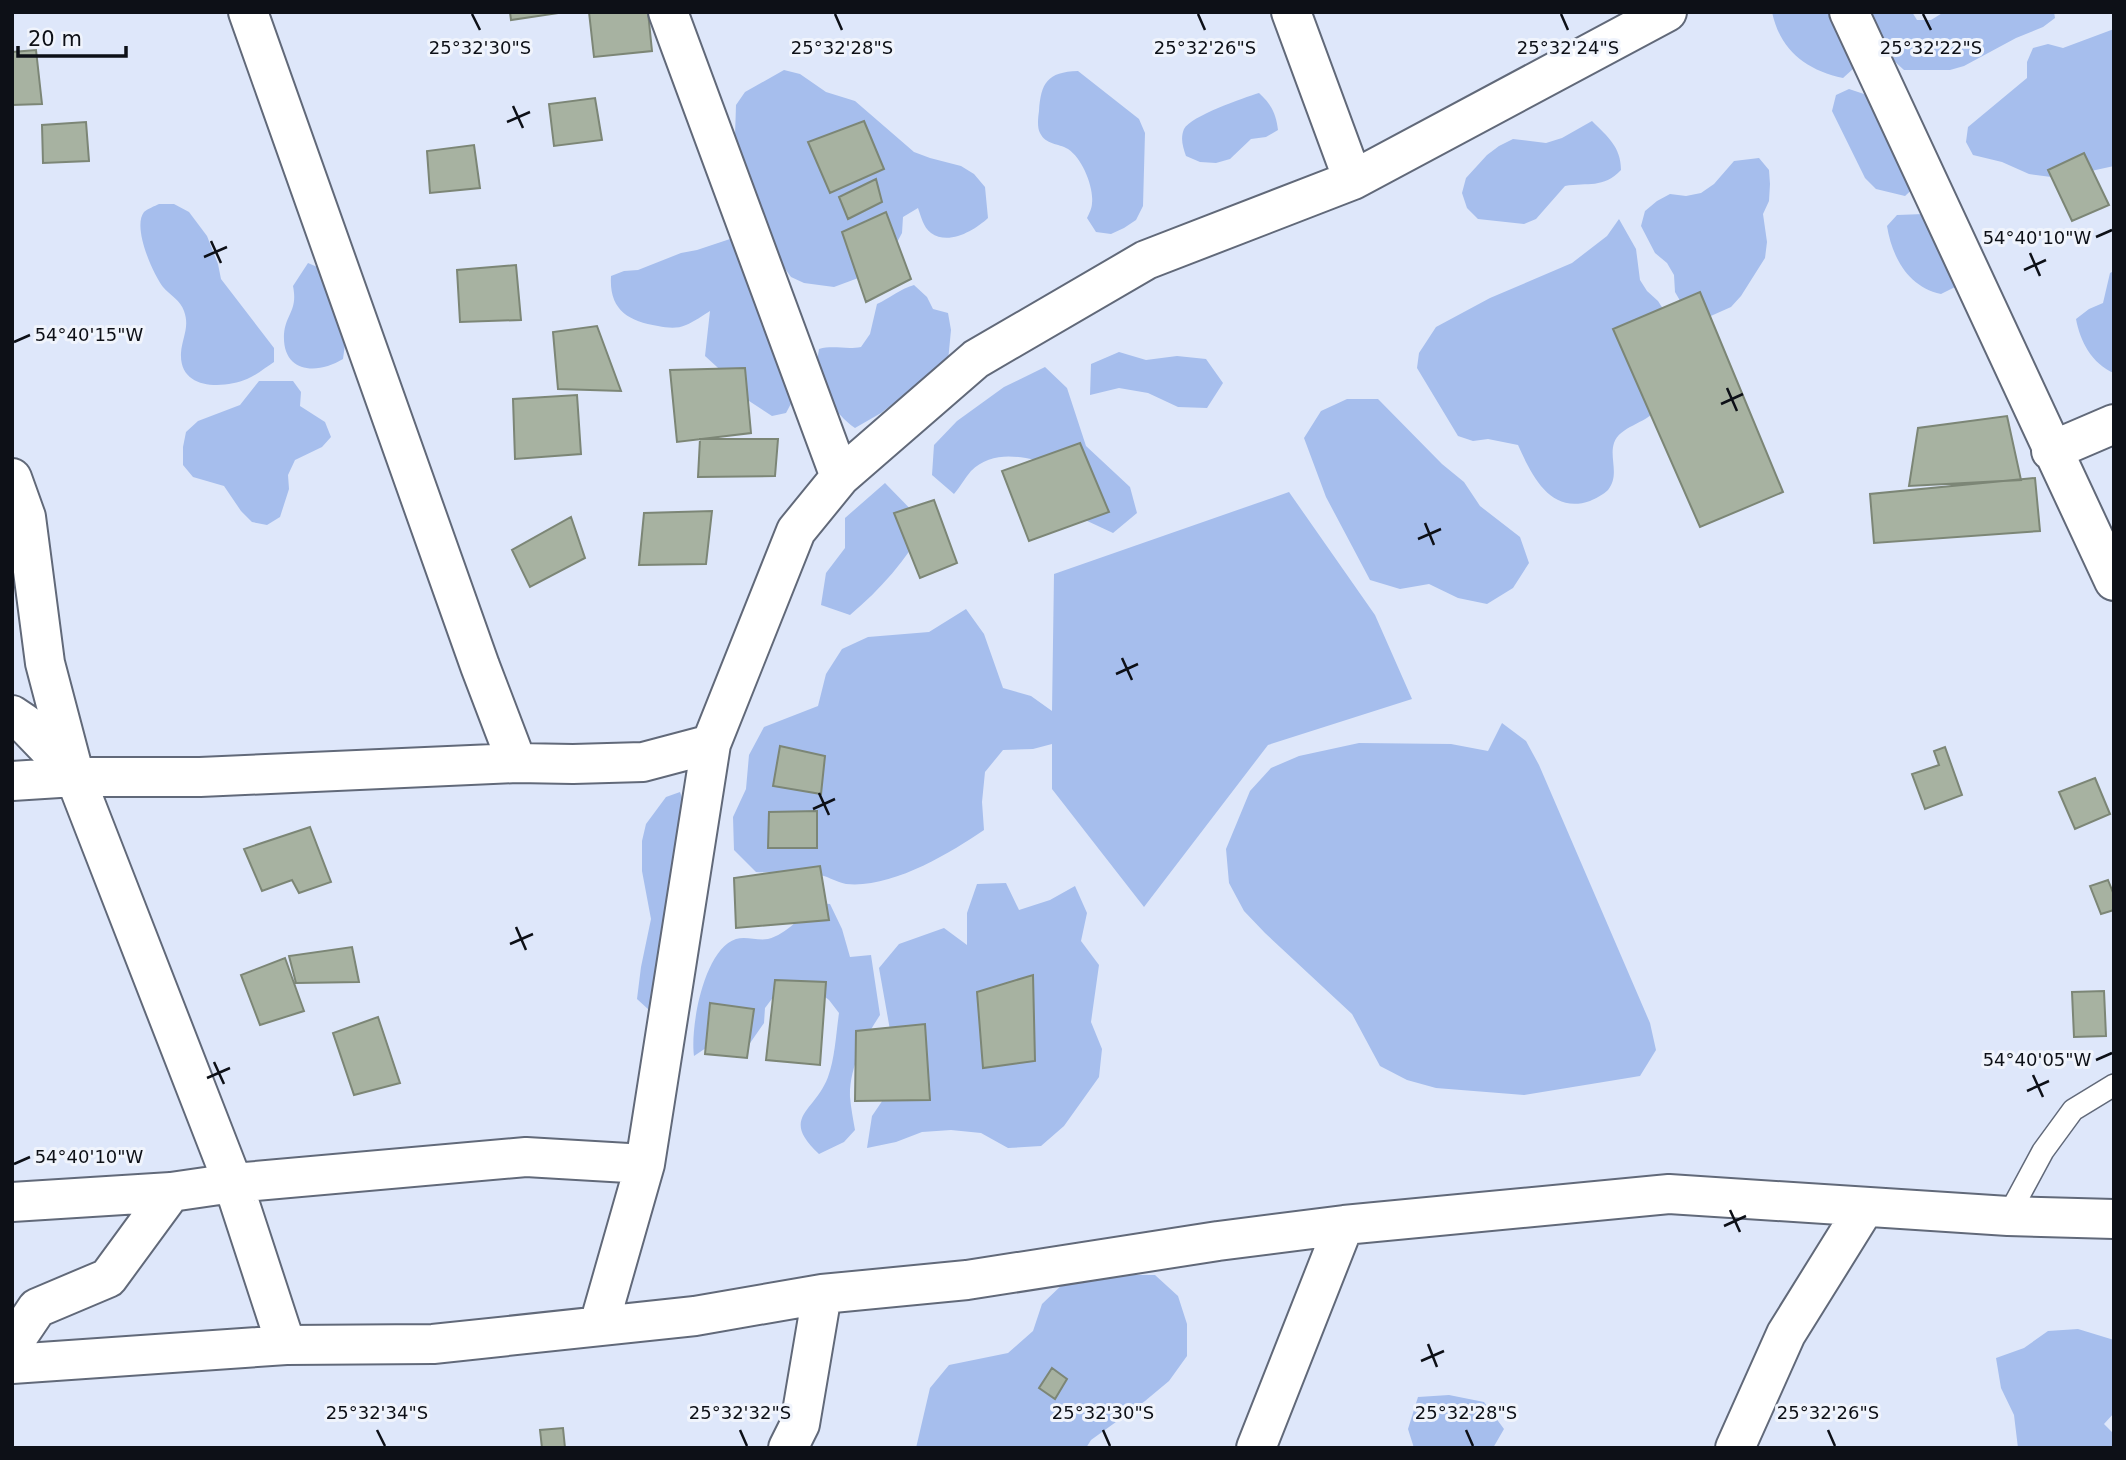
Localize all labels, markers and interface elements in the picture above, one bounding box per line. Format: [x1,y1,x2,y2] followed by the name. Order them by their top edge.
[18,14,126,58] scale bar
[28,27,82,51] text: 20 m
[429,37,531,58] text: 25°32'30"S
[791,37,893,58] text: 25°32'28"S
[1154,37,1256,58] text: 25°32'26"S
[1517,37,1619,58] text: 25°32'24"S
[1880,37,1982,58] text: 25°32'22"S
[1983,227,2092,248] text: 54°40'10"W
[35,324,144,345] text: 54°40'15"W
[1983,1049,2092,1070] text: 54°40'05"W
[35,1146,144,1167] text: 54°40'10"W
[326,1402,428,1423] text: 25°32'34"S
[689,1402,791,1423] text: 25°32'32"S
[1052,1402,1154,1423] text: 25°32'30"S
[1415,1402,1517,1423] text: 25°32'28"S
[1777,1402,1879,1423] text: 25°32'26"S

